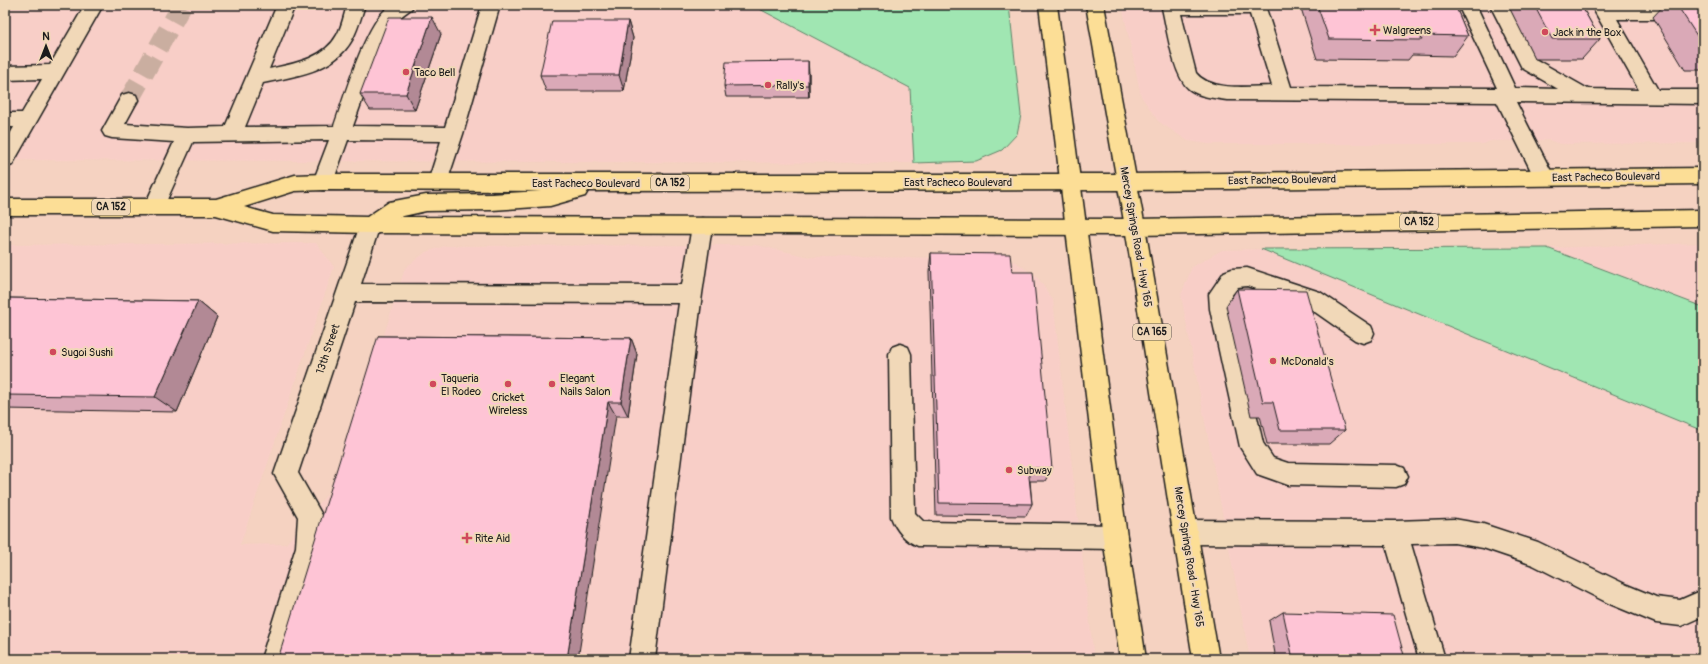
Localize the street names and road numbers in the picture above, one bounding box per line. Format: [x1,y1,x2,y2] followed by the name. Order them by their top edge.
[1117,166,1155,308] street label: Mercey Springs Road - Hwy 165
[1552,170,1660,184] street label: East Pacheco Boulevard
[1228,173,1336,187] street label: East Pacheco Boulevard
[651,175,689,191] road number: CA 152
[904,176,1012,189] street label: East Pacheco Boulevard
[532,177,640,190] street label: East Pacheco Boulevard
[92,199,130,215] road number: CA 152
[1400,214,1438,230] road number: CA 152
[313,322,343,376] street label: 13th Street
[1133,324,1171,340] road number: CA 165
[1171,486,1207,628] street label: Mercey Springs Road - Hwy 165

